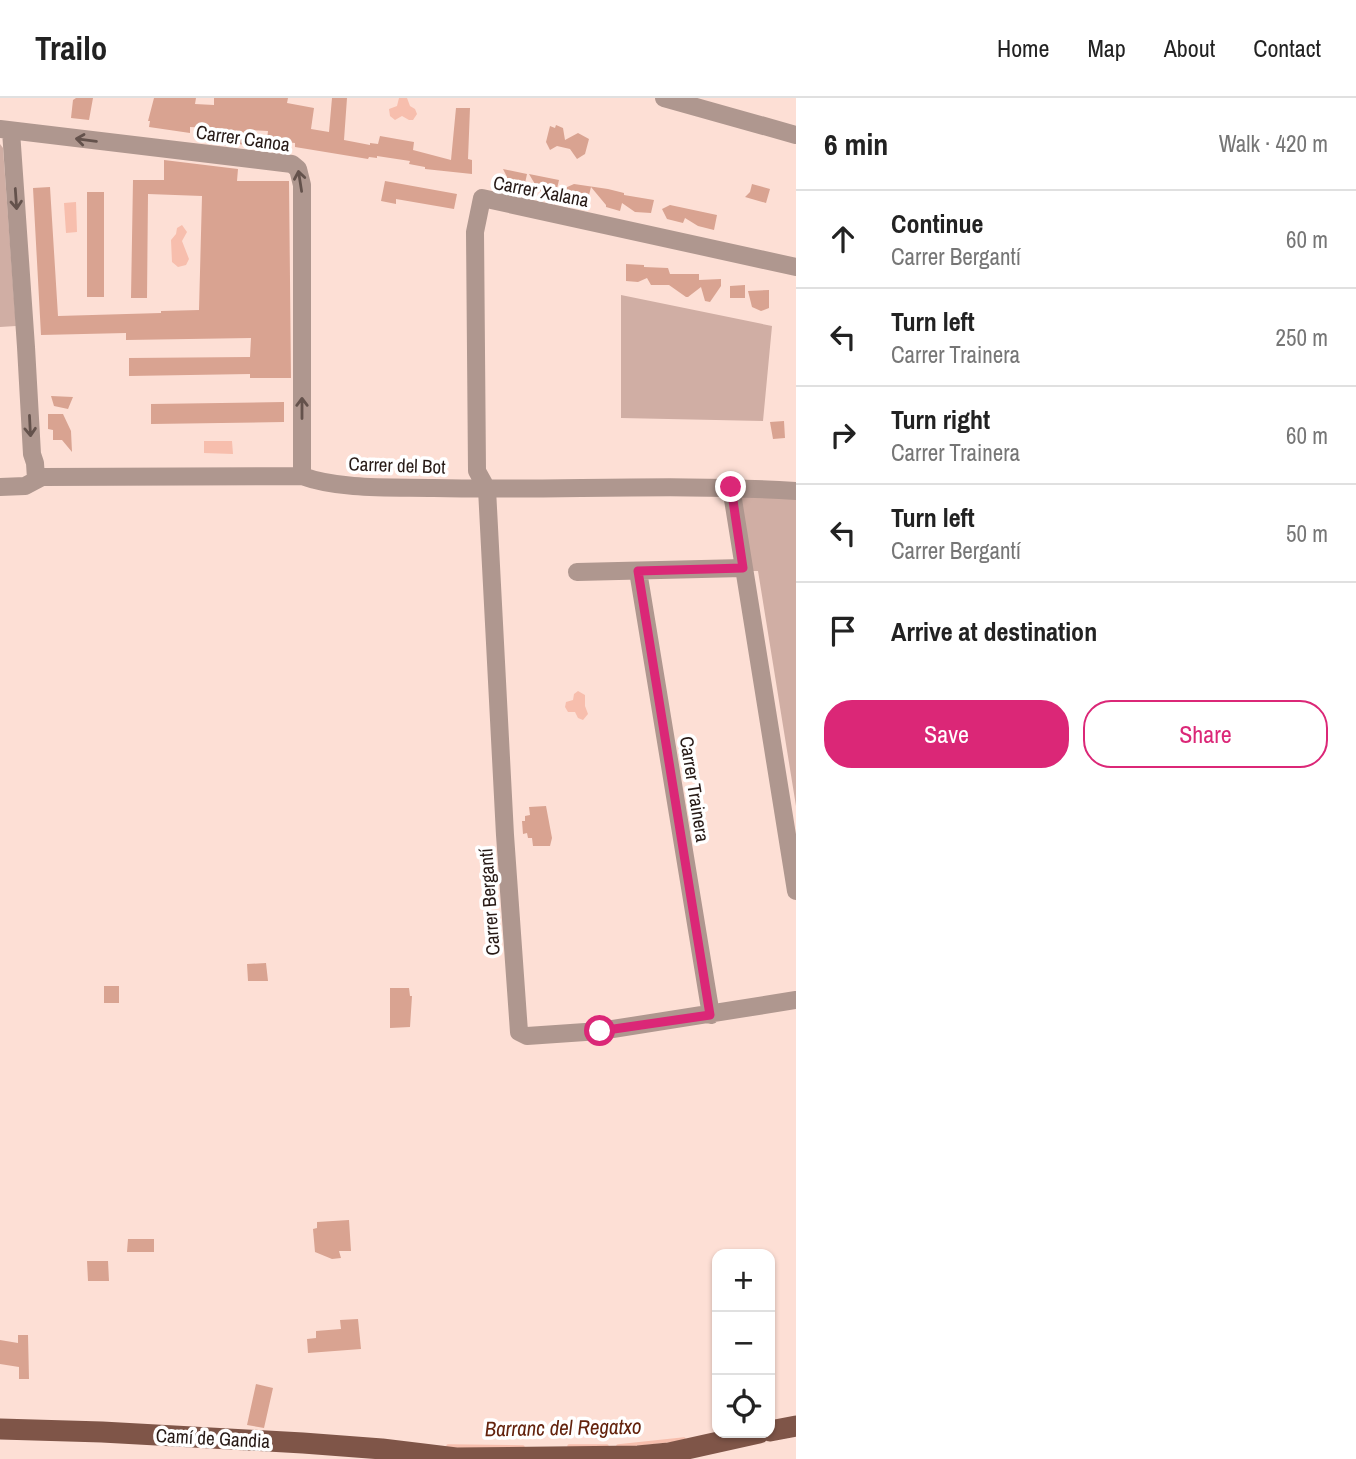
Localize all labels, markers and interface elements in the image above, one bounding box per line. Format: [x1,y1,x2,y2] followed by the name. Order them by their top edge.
[35,26,107,70] text: Trailo
[997,32,1049,64] text: Home
[1087,32,1126,64] text: Map
[1164,32,1215,64] text: About
[1253,32,1321,64] text: Contact
[194,119,292,157] street label: Carrer Canoa
[824,124,888,164] text: 6 min
[1219,128,1328,159] text: Walk · 420 m
[75,133,98,146] one-way arrow
[491,169,591,213] street label: Carrer Xalana
[293,170,306,192] one-way arrow
[9,187,22,210] one-way arrow
[891,206,983,241] text: Continue
[824,220,862,258] icon: ahead
[1286,224,1328,255] text: 60 m
[891,241,1021,272] text: Carrer Bergantí
[891,304,975,339] text: Turn left
[824,318,862,356] icon: left
[1276,322,1328,353] text: 250 m
[891,339,1020,370] text: Carrer Trainera
[295,396,309,419] one-way arrow
[891,402,990,437] text: Turn right
[24,414,37,437] one-way arrow
[824,416,862,454] icon: right
[1286,420,1328,451] text: 60 m
[891,437,1020,468] text: Carrer Trainera
[348,450,447,480] street label: Carrer del Bot
[715,471,746,502] route end
[891,500,975,535] text: Turn left
[824,514,862,552] icon: left
[1286,518,1328,549] text: 50 m
[891,535,1021,566] text: Carrer Bergantí
[824,612,862,650] icon: arrive
[891,614,1097,649] text: Arrive at destination
[824,700,1069,768] button: Save
[1083,700,1328,768] button: Share
[674,734,716,844] street label: Carrer Trainera
[472,847,506,956] street label: Carrer Bergantí
[584,1015,615,1046] route start
[712,1249,775,1438] map controls
[712,1249,775,1312] button: +
[712,1312,775,1375] button: −
[712,1375,775,1438] button: locate
[484,1412,642,1443] water label: Barranc del Regatxo
[155,1422,271,1454] street label: Camí de Gandia

